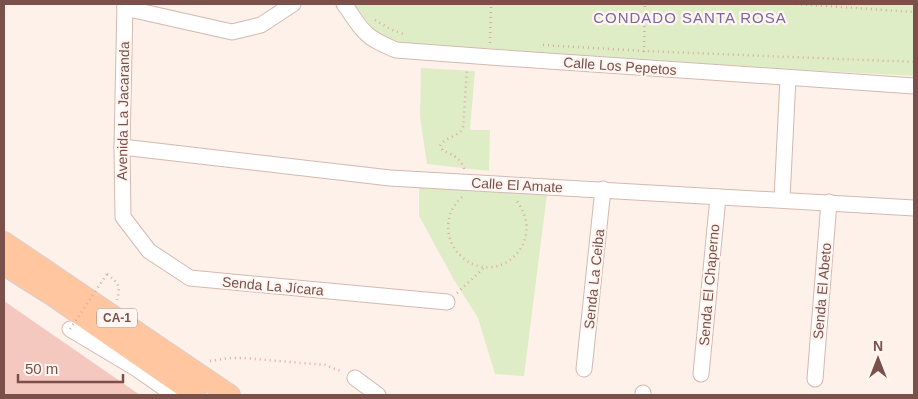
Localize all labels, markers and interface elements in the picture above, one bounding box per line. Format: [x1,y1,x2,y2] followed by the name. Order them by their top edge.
[593,9,787,26] district label: CONDADO SANTA ROSA
[114,41,132,181] street label: Avenida La Jacaranda
[563,54,677,78] street label: Calle Los Pepetos
[471,175,563,195] street label: Calle El Amate
[696,223,722,347] street label: Senda El Chaperno
[581,228,607,330] street label: Senda La Ceiba
[810,242,834,340] street label: Senda El Abeto
[222,274,325,298] street label: Senda La Jícara
[97,308,137,328] road number: CA-1
[853,334,903,384] north arrow
[873,338,883,354] text: N
[18,352,122,384] scale bar
[25,360,58,377] text: 50 m

